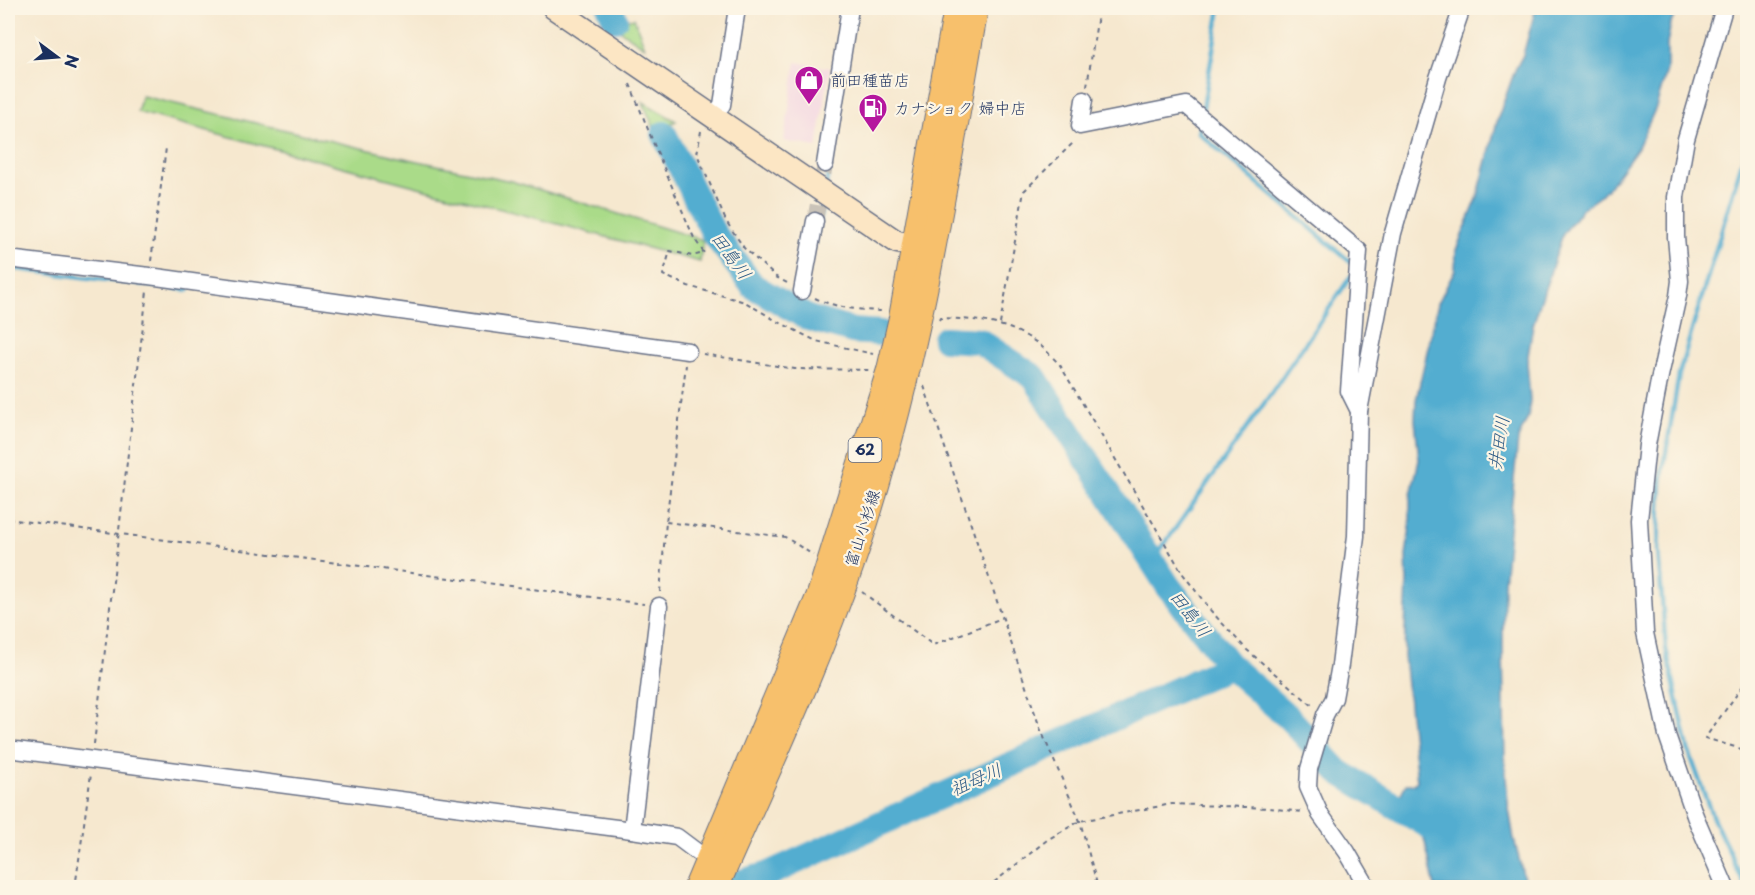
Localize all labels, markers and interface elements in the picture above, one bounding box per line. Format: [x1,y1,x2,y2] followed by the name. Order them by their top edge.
[27,27,87,87] north arrow
[59,52,86,71] text: N
[793,64,825,106] shop icon: 前田種苗店
[830,67,910,91] place label: 前田種苗店
[857,92,889,134] fuel station icon: カナショク 婦中店
[894,95,1027,119] place label: カナショク 婦中店
[705,225,759,285] water label: 田島川
[1480,414,1515,472] water label: 井田川
[848,438,882,462] road number: 62
[837,486,885,569] street label: 富山小杉線
[1164,583,1218,643] water label: 田島川
[945,755,1006,802] water label: 祖母川

